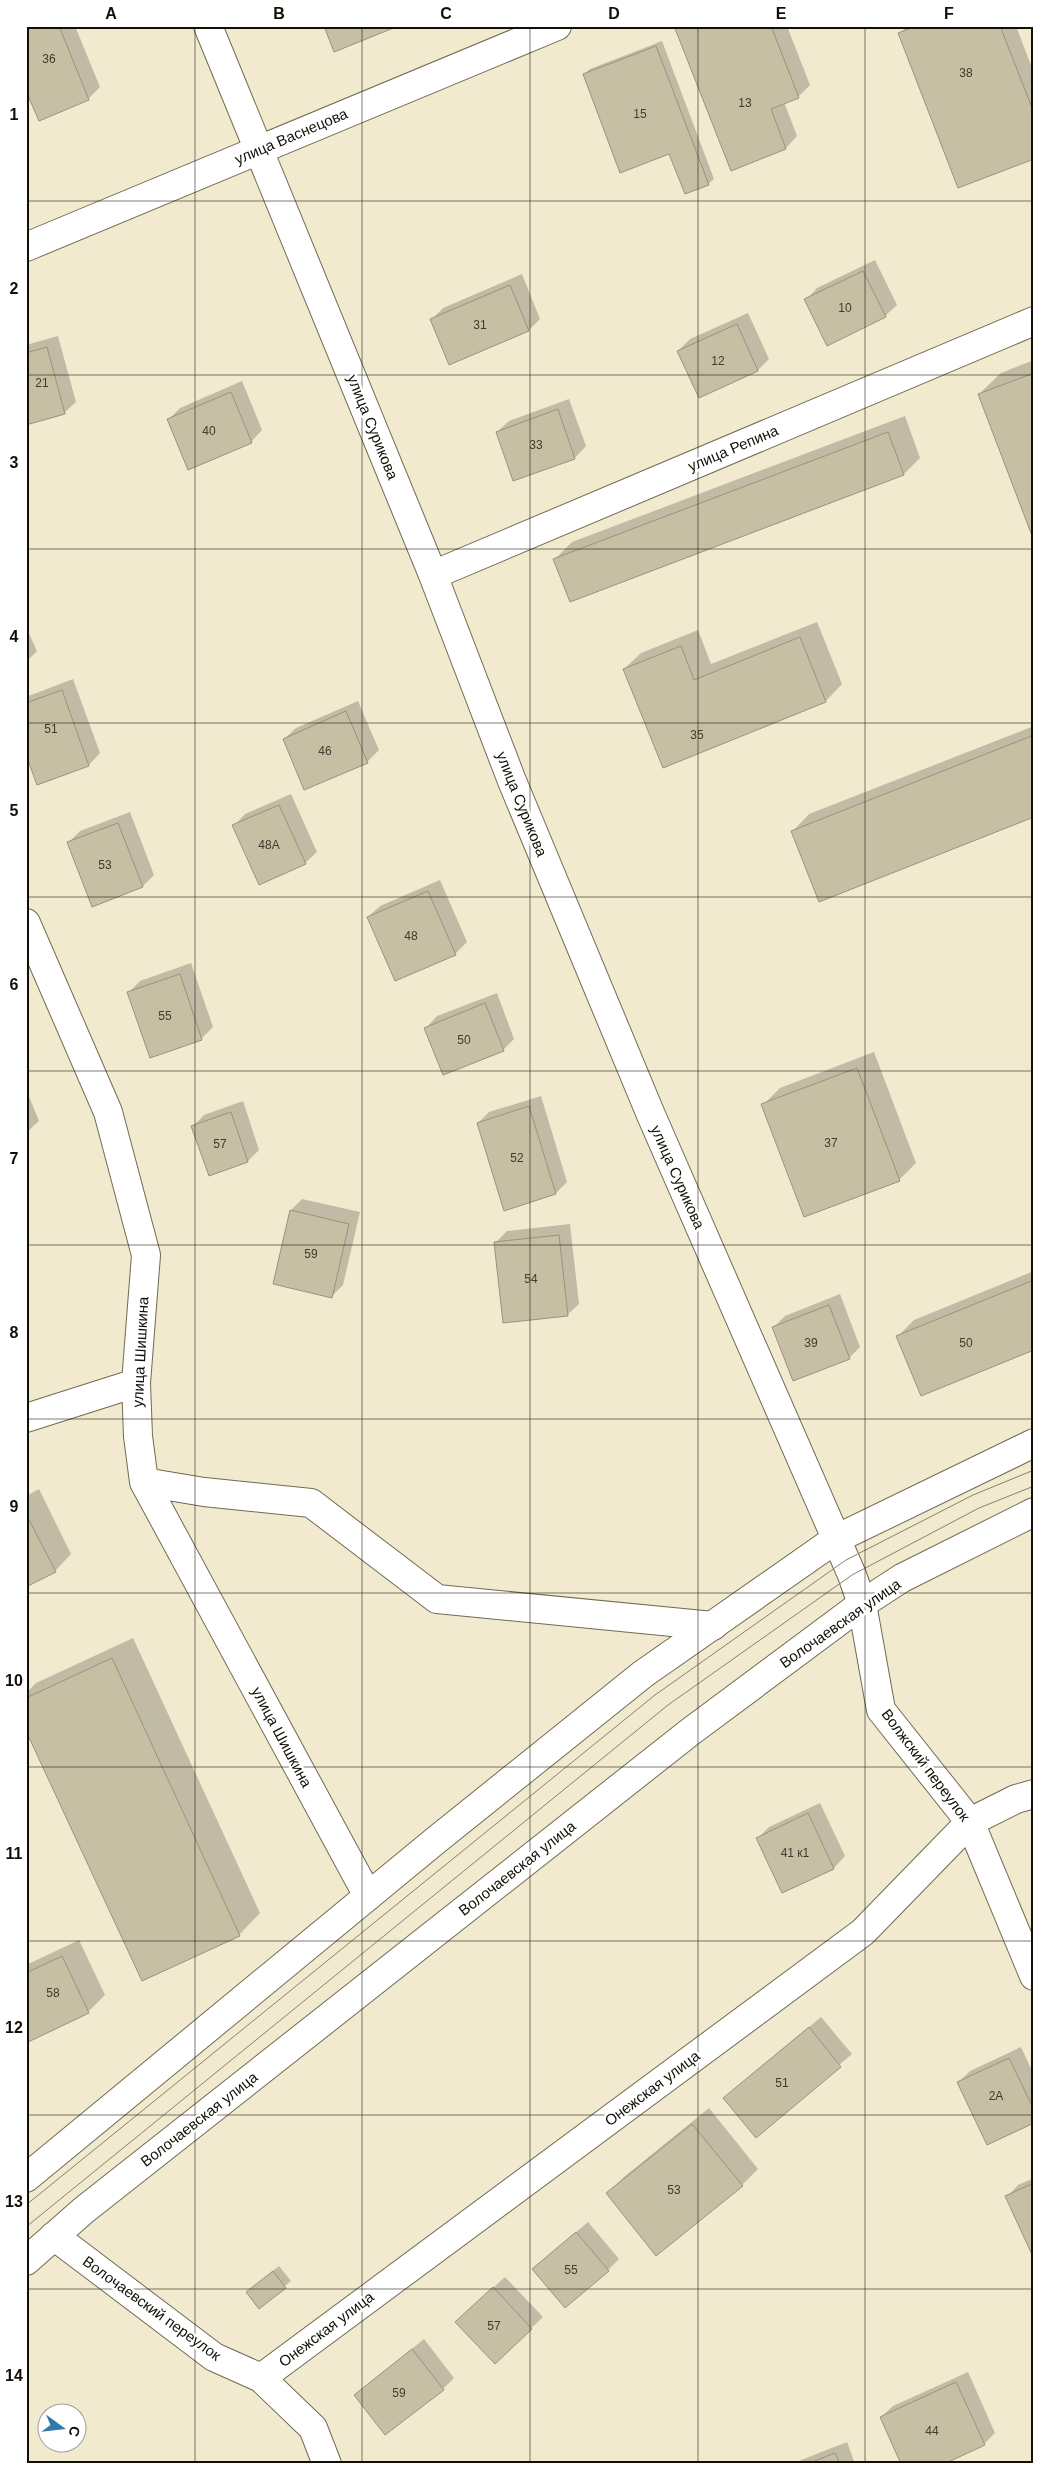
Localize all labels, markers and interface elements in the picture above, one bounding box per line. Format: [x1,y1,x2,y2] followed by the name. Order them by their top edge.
[105,5,117,22] text: A
[273,5,285,22] text: B
[440,5,452,22] text: C
[608,5,620,22] text: D
[776,5,787,22] text: E
[944,5,954,22] text: F
[42,52,56,66] house number: 36
[959,66,973,80] house number: 38
[738,96,752,110] house number: 13
[232,104,351,167] street label: улица Васнецова
[10,106,19,123] text: 1
[633,107,647,121] house number: 15
[10,280,19,297] text: 2
[838,301,852,315] house number: 10
[473,318,487,332] house number: 31
[711,354,725,368] house number: 12
[344,372,402,482] street label: улица Сурикова
[35,376,49,390] house number: 21
[685,421,781,475] street label: улица Репина
[202,424,216,438] house number: 40
[529,438,543,452] house number: 33
[10,454,19,471] text: 3
[10,628,19,645] text: 4
[44,722,58,736] house number: 51
[690,728,704,742] house number: 35
[318,744,332,758] house number: 46
[493,749,551,859] street label: улица Сурикова
[10,802,19,819] text: 5
[258,838,280,852] house number: 48А
[98,858,112,872] house number: 53
[404,929,418,943] house number: 48
[10,976,19,993] text: 6
[158,1009,172,1023] house number: 55
[457,1033,471,1047] house number: 50
[648,1123,709,1232] street label: улица Сурикова
[824,1136,838,1150] house number: 37
[213,1137,227,1151] house number: 57
[10,1150,19,1167] text: 7
[510,1151,524,1165] house number: 52
[304,1247,318,1261] house number: 59
[524,1272,538,1286] house number: 54
[129,1295,151,1408] street label: улица Шишкина
[10,1324,19,1341] text: 8
[804,1336,818,1350] house number: 39
[959,1336,973,1350] house number: 50
[10,1498,19,1515] text: 9
[776,1575,904,1671] street label: Волочаевская улица
[5,1672,23,1689] text: 10
[248,1684,316,1791] street label: улица Шишкина
[878,1706,974,1825] street label: Волжский переулок
[455,1817,579,1919] street label: Волочаевская улица
[6,1845,23,1862] text: 11
[781,1846,810,1860] house number: 41 к1
[46,1986,60,2000] house number: 58
[5,2019,23,2036] text: 12
[601,2046,703,2129] street label: Онежская улица
[137,2068,261,2170] street label: Волочаевская улица
[775,2076,789,2090] house number: 51
[989,2089,1003,2103] house number: 2А
[667,2183,681,2197] house number: 53
[5,2193,23,2210] text: 13
[80,2252,225,2364] street label: Волочаевский переулок
[564,2263,578,2277] house number: 55
[275,2287,377,2370] street label: Онежская улица
[487,2319,501,2333] house number: 57
[5,2367,23,2384] text: 14
[392,2386,406,2400] house number: 59
[38,2402,88,2452] north arrow
[66,2424,84,2438] text: С
[925,2424,939,2438] house number: 44

